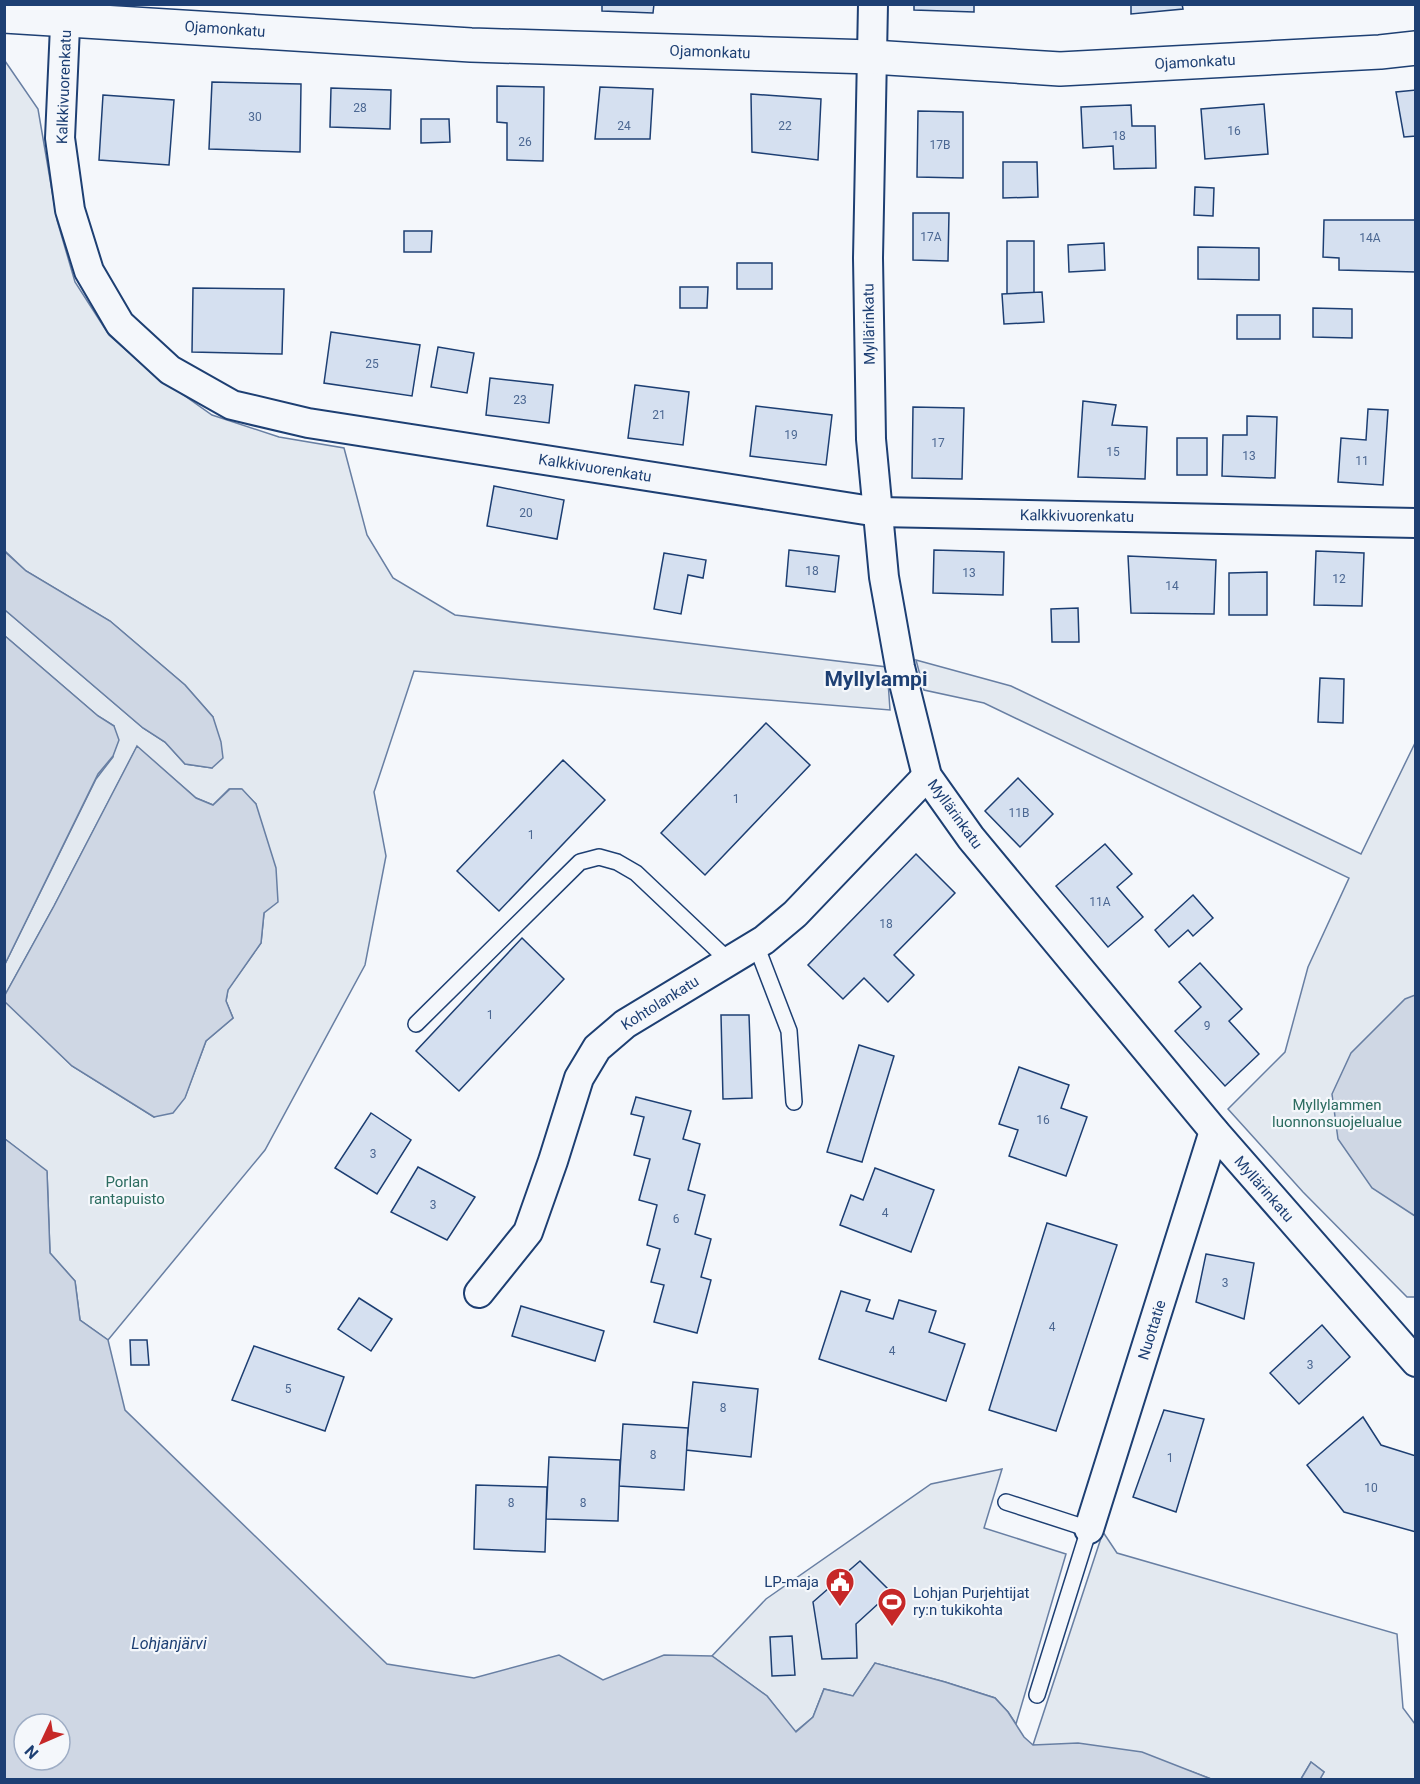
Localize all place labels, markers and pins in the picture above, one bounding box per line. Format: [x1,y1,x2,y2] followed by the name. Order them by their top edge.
[824,1566,856,1608] public building icon: LP-maja
[764,1573,819,1591] place label: LP-maja
[913,1584,1030,1619] place label: Lohjan Purjehtijat ry:n tukikohta
[876,1586,908,1628] sports icon: Lohjan Purjehtijat ry:n tukikohta

